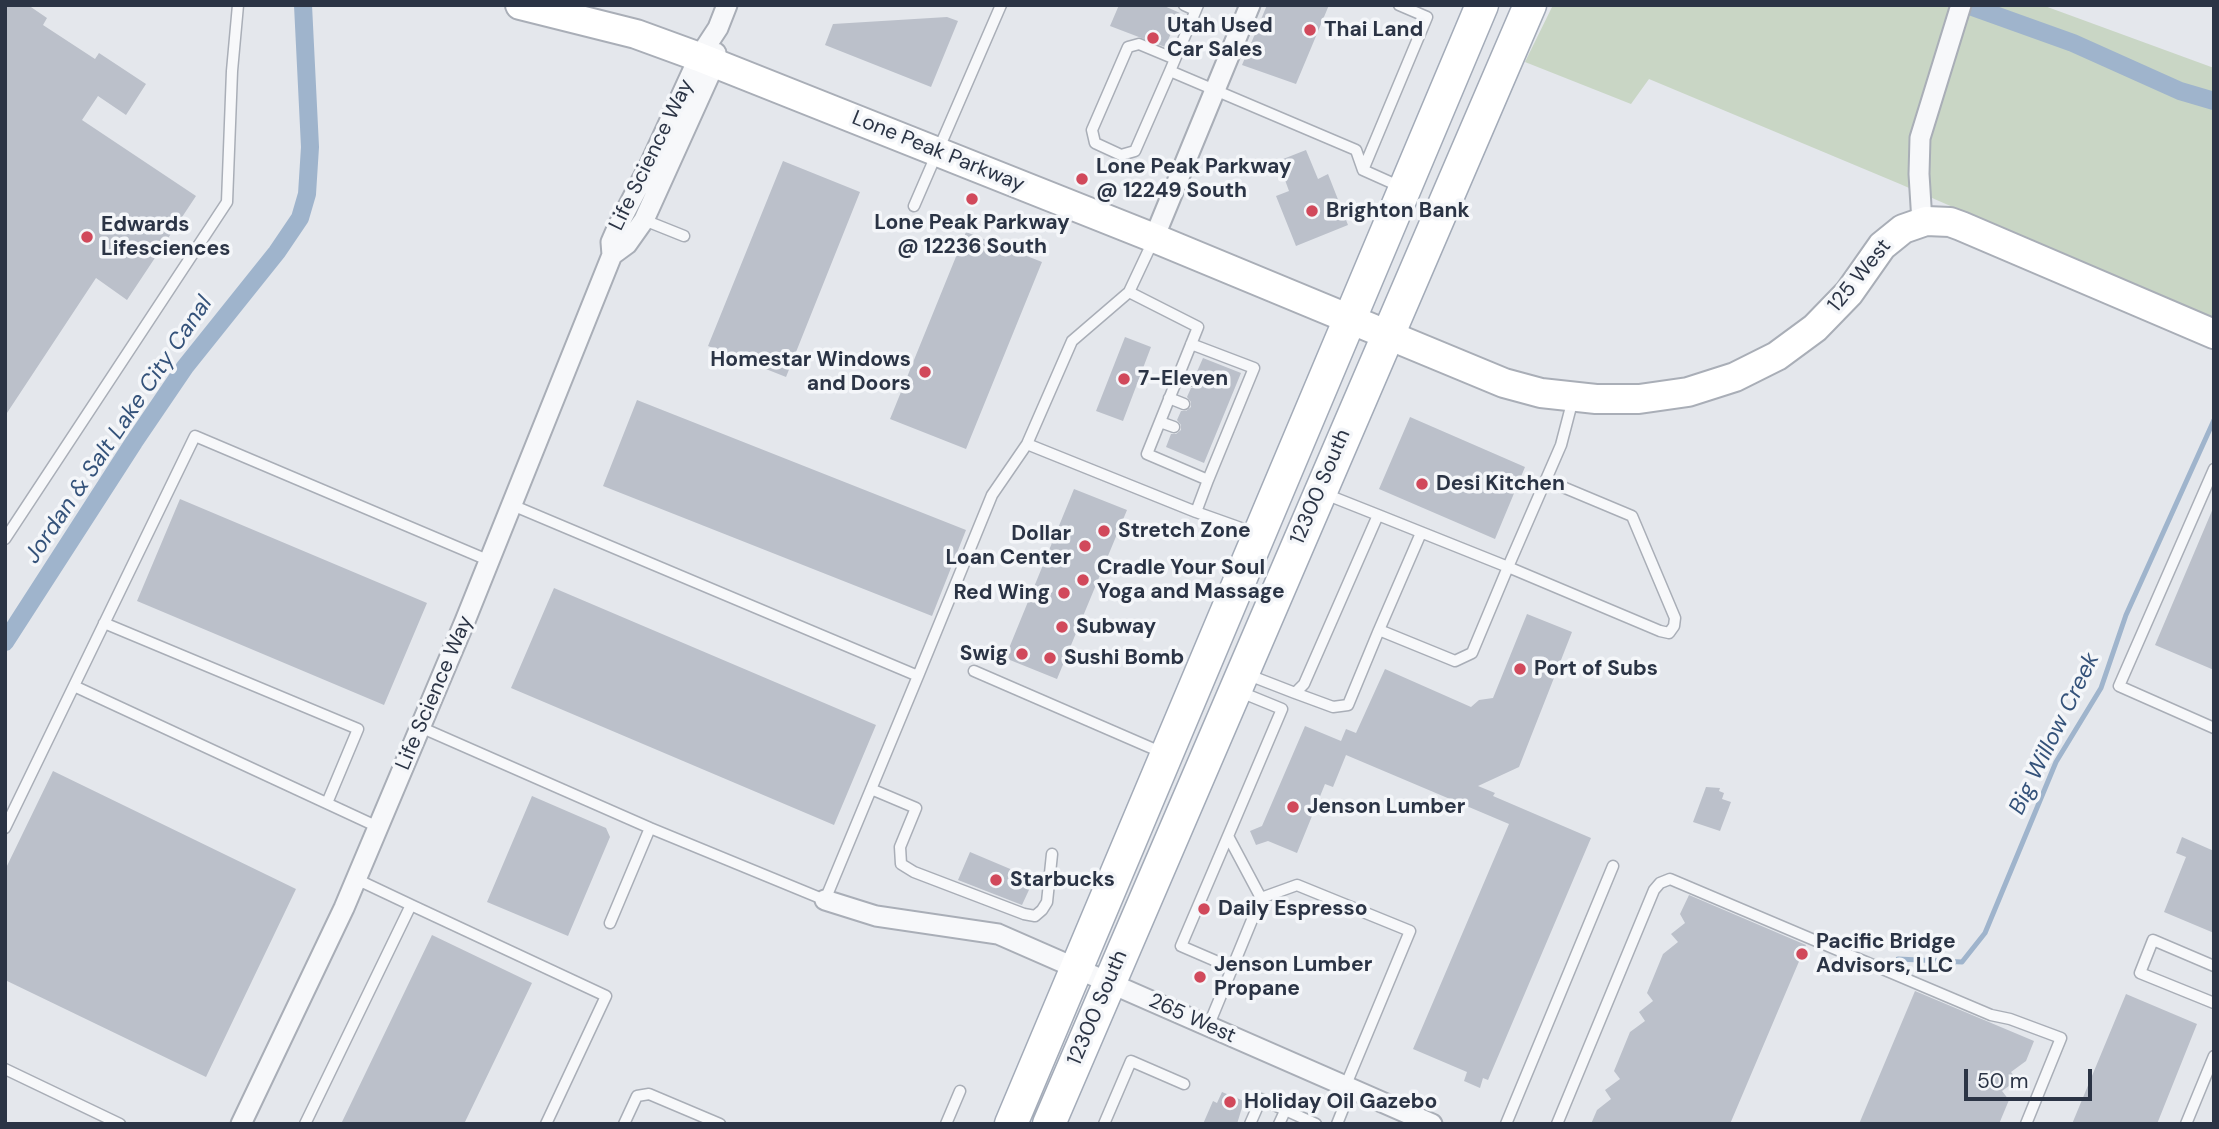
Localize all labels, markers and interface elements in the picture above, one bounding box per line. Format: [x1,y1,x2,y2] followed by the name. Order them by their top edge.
[1167,13,1273,63] place label: Utah Used Car Sales
[1324,17,1423,43] place label: Thai Land
[1302,22,1318,38] marker: Thai Land
[1145,30,1161,46] marker: Utah Used Car Sales
[604,75,700,235] street label: Life Science Way
[848,106,1028,198] street label: Lone Peak Parkway
[1096,154,1291,204] place label: Lone Peak Parkway @ 12249 South
[1074,171,1090,187] marker: Lone Peak Parkway @ 12249 South
[964,191,980,207] marker: Lone Peak Parkway @ 12236 South
[1326,198,1470,224] place label: Brighton Bank
[1304,203,1320,219] marker: Brighton Bank
[874,210,1070,260] place label: Lone Peak Parkway @ 12236 South
[101,212,230,262] place label: Edwards Lifesciences
[79,229,95,245] marker: Edwards Lifesciences
[1823,234,1897,318] street label: 125 West
[19,291,219,569] water label: Jordan & Salt Lake City Canal
[710,347,911,397] place label: Homestar Windows and Doors
[917,364,933,380] marker: Homestar Windows and Doors
[1138,366,1228,392] place label: 7-Eleven
[1116,371,1132,387] marker: 7-Eleven
[1285,426,1357,548] street label: 12300 South
[1436,471,1565,497] place label: Desi Kitchen
[1414,476,1430,492] marker: Desi Kitchen
[1118,518,1251,544] place label: Stretch Zone
[946,521,1071,571] place label: Dollar Loan Center
[1096,523,1112,539] marker: Stretch Zone
[1077,538,1093,554] marker: Dollar Loan Center
[1097,555,1285,605] place label: Cradle Your Soul Yoga and Massage
[1075,572,1091,588] marker: Cradle Your Soul Yoga and Massage
[953,580,1050,606] place label: Red Wing
[1056,585,1072,601] marker: Red Wing
[391,612,479,774] street label: Life Science Way
[1076,614,1156,640] place label: Subway
[1054,619,1070,635] marker: Subway
[960,641,1008,667] place label: Swig
[1064,645,1184,671] place label: Sushi Bomb
[1014,646,1030,662] marker: Swig
[2004,649,2106,819] water label: Big Willow Creek
[1042,650,1058,666] marker: Sushi Bomb
[1534,656,1658,682] place label: Port of Subs
[1512,661,1528,677] marker: Port of Subs
[1307,794,1465,820] place label: Jenson Lumber
[1285,799,1301,815] marker: Jenson Lumber
[1010,867,1115,893] place label: Starbucks
[988,872,1004,888] marker: Starbucks
[1218,896,1368,922] place label: Daily Espresso
[1196,901,1212,917] marker: Daily Espresso
[1816,929,1956,979] place label: Pacific Bridge Advisors, LLC
[1794,946,1810,962] marker: Pacific Bridge Advisors, LLC
[1062,947,1134,1069] street label: 12300 South
[1214,952,1372,1002] place label: Jenson Lumber Propane
[1192,969,1208,985] marker: Jenson Lumber Propane
[1145,989,1239,1049] street label: 265 West
[1967,1056,2095,1100] scale bar
[1977,1067,2028,1095] text: 50 m
[1244,1089,1437,1115] place label: Holiday Oil Gazebo
[1222,1094,1238,1110] marker: Holiday Oil Gazebo

